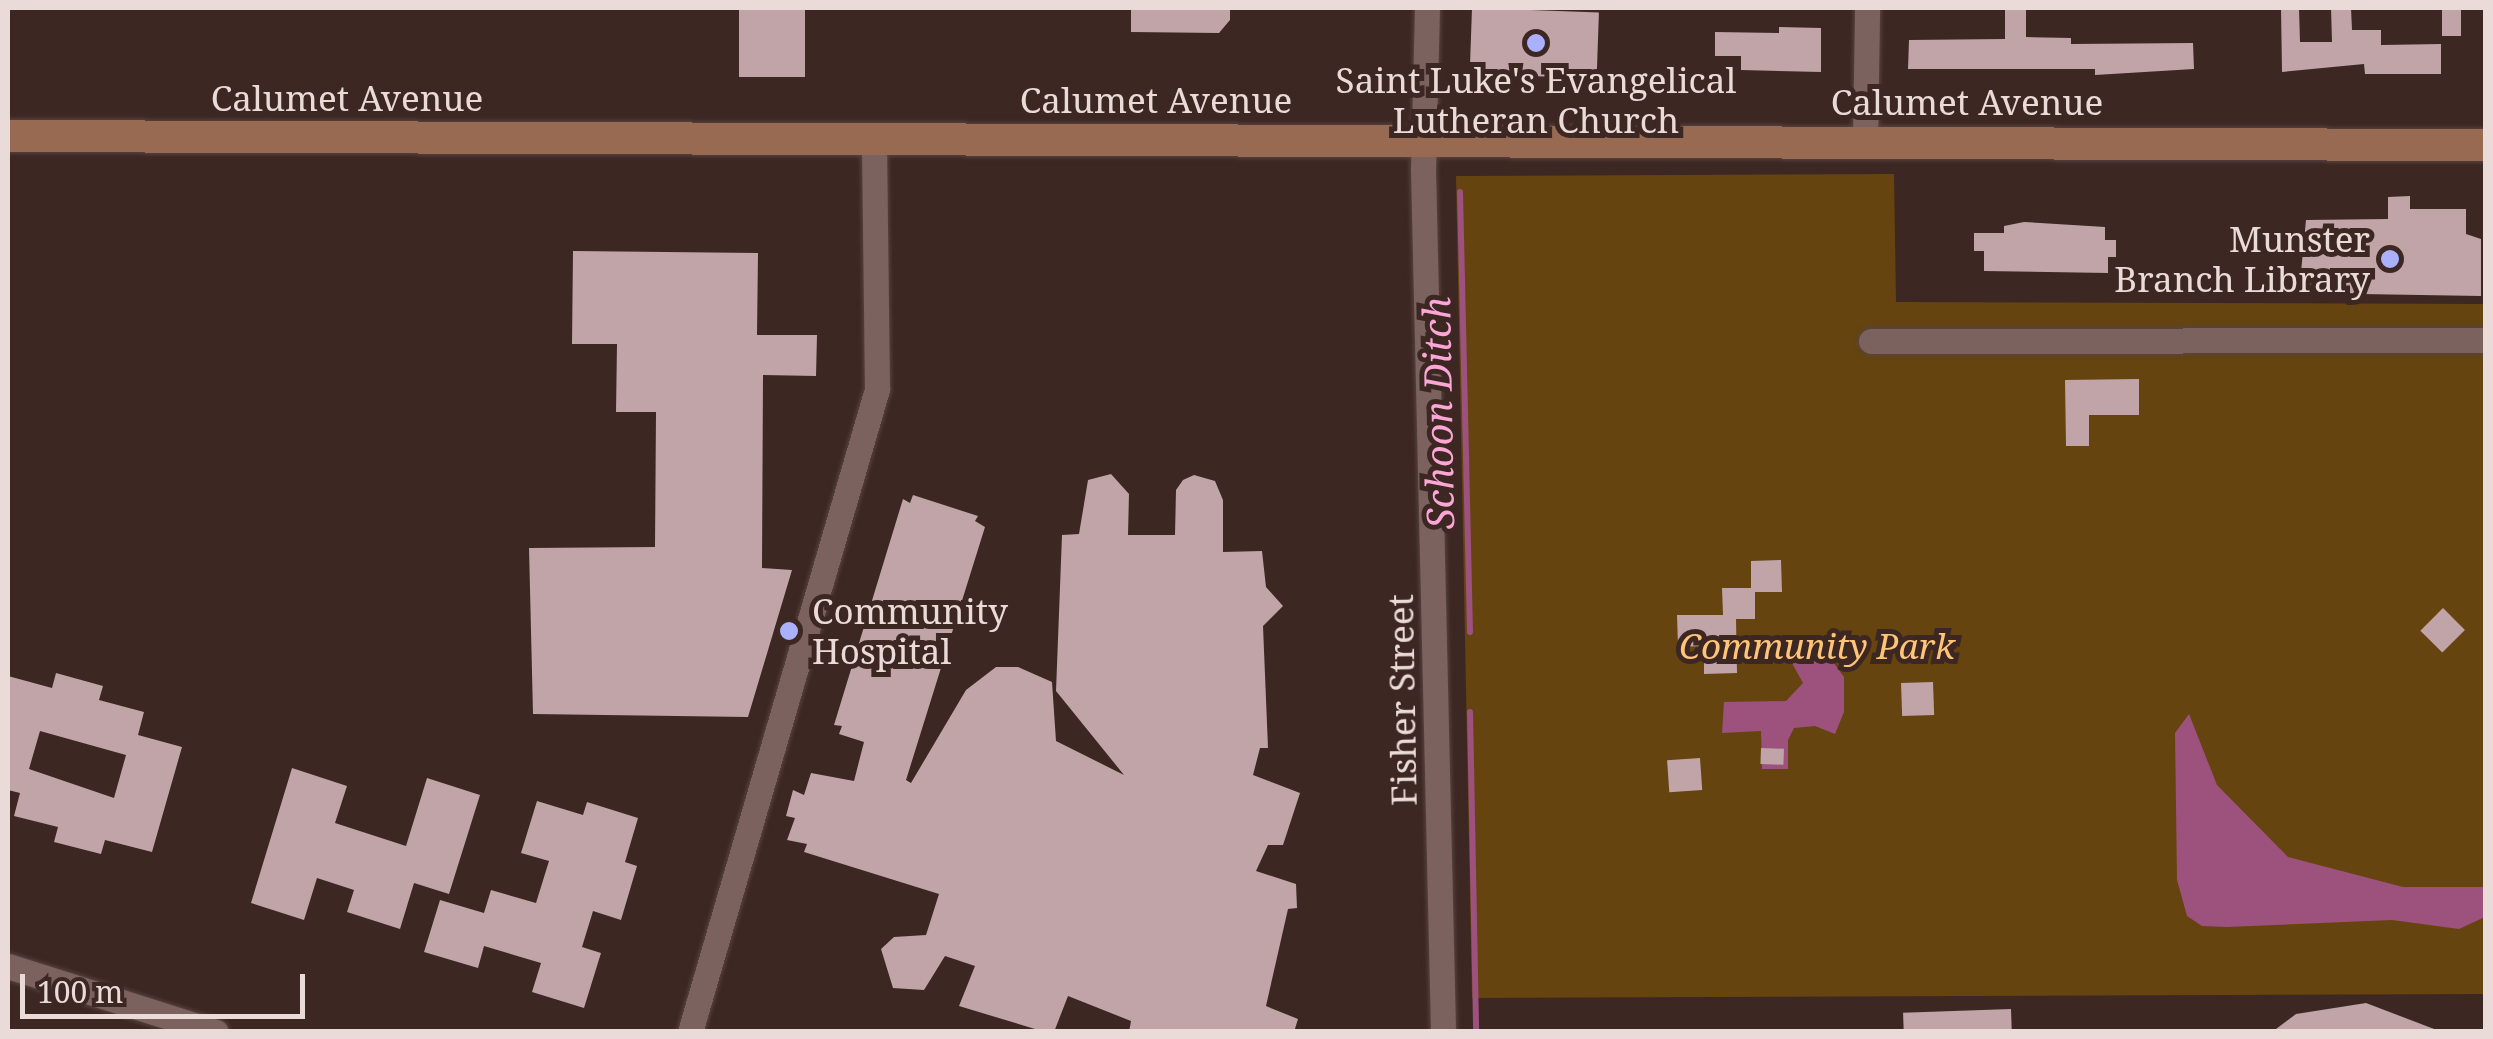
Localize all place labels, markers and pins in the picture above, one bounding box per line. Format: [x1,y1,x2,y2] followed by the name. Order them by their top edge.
[1525,32,1547,54] marker: Saint Luke's Evangelical Lutheran Church
[1336,59,1736,141] place label: Saint Luke's Evangelical Lutheran Church
[2114,218,2370,300] place label: Munster Branch Library
[2379,248,2401,270] marker: Munster Branch Library
[812,590,1008,672] place label: Community Hospital
[776,618,802,644] marker: Community Hospital

